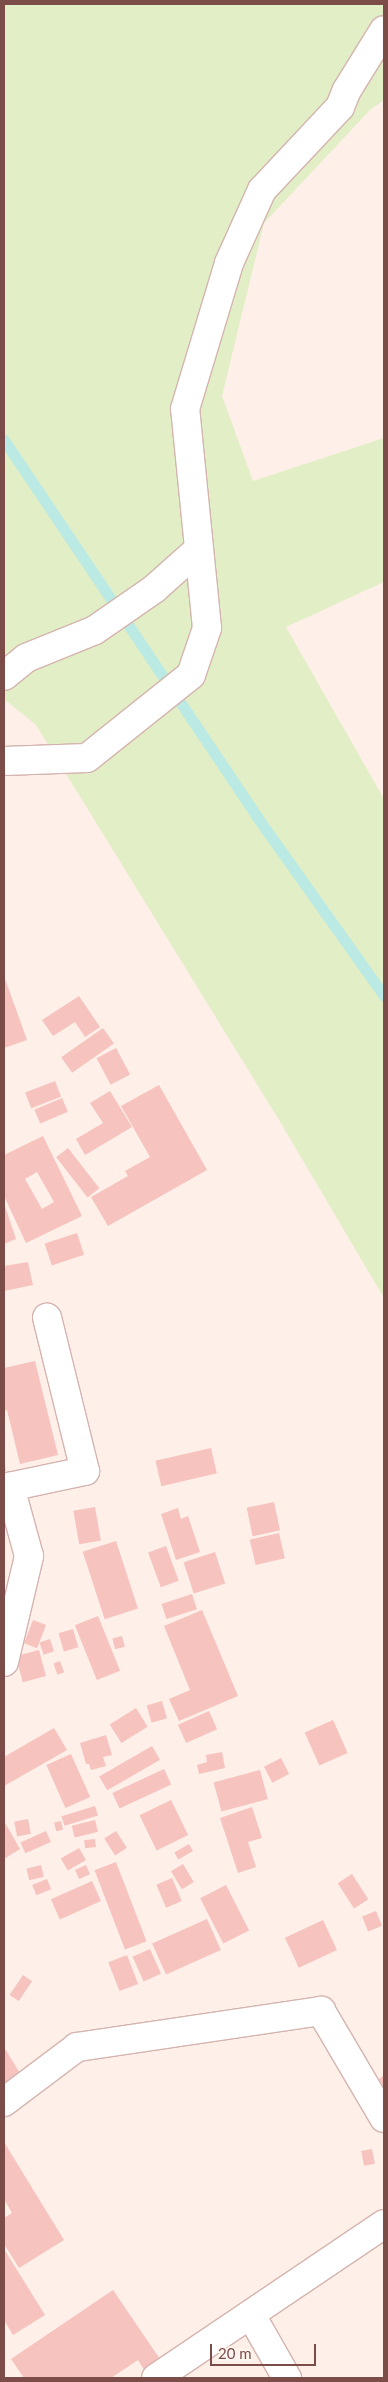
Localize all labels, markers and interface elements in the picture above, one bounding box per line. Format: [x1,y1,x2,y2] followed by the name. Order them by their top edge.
[213,2334,319,2366] scale bar
[218,2344,252,2362] text: 20 m

